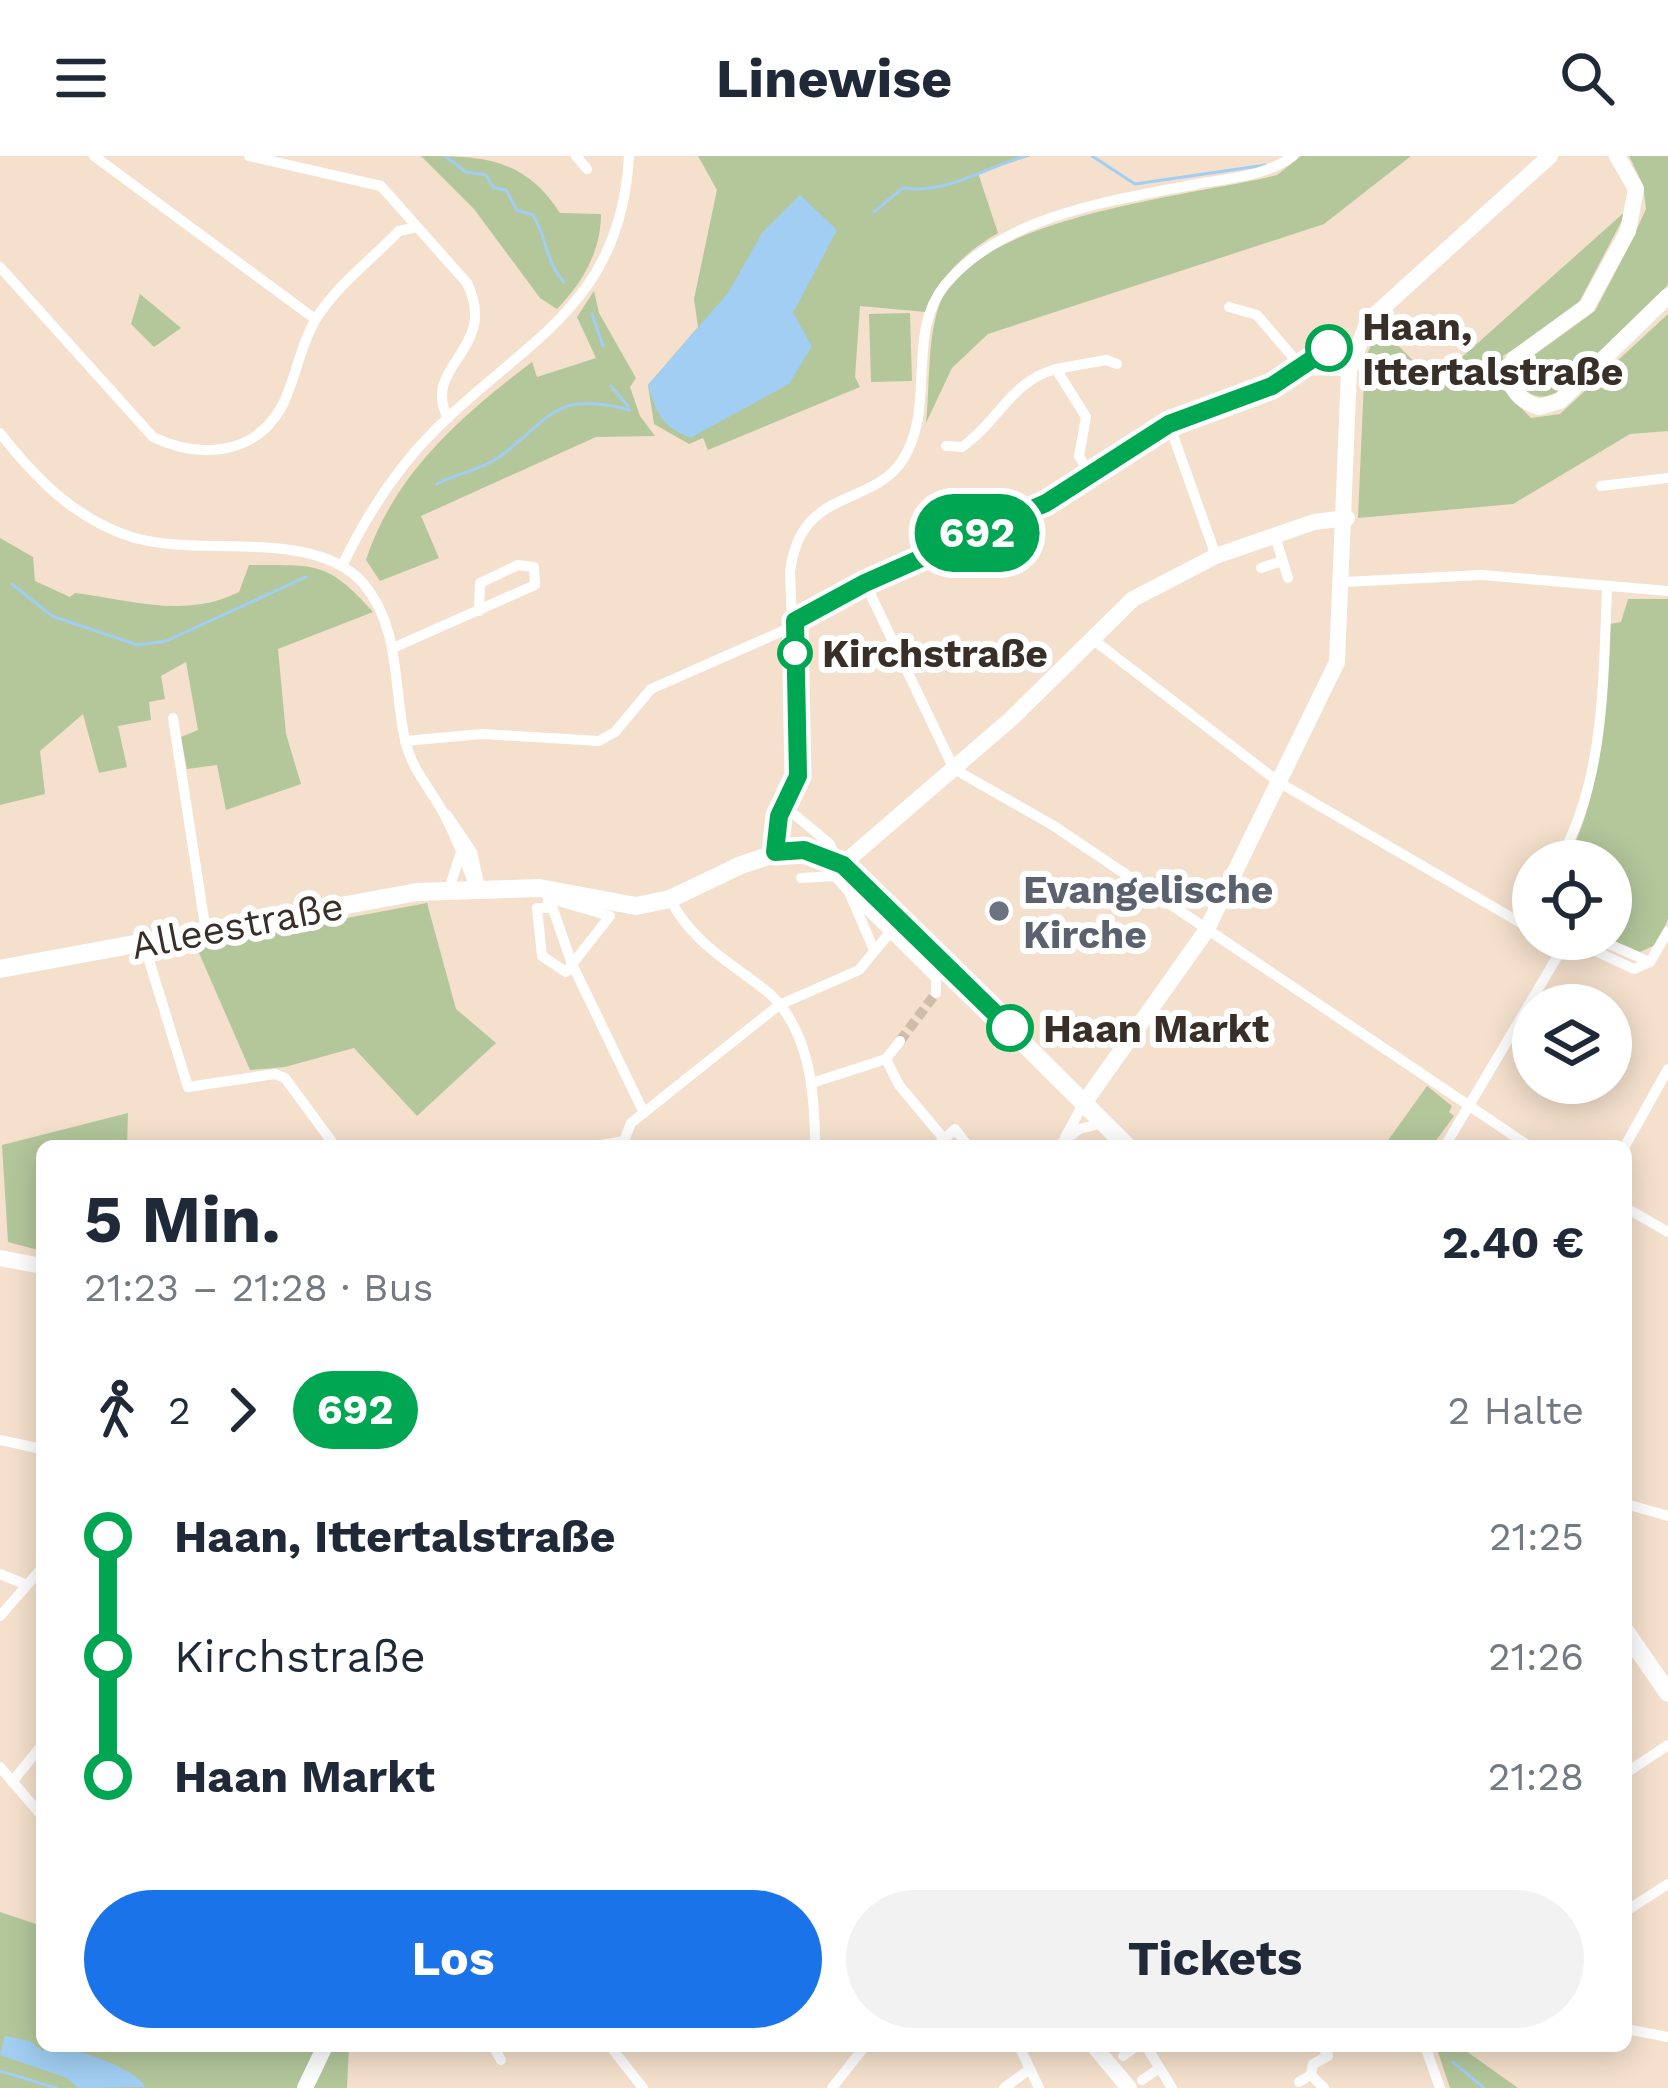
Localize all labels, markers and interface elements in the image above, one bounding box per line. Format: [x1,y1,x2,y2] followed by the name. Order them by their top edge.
[48,45,114,111] icon: menu
[1554,45,1620,111] icon: search
[716,47,952,110] text: Linewise
[1362,304,1623,394] place label: Haan, Ittertalstraße
[1307,326,1351,370] marker: Haan, Ittertalstraße
[908,494,1046,572] line badge: 692
[939,508,1015,557] text: 692
[822,631,1048,676] place label: Kirchstraße
[779,637,811,669] marker: Kirchstraße
[1512,840,1632,1104] map controls
[1512,840,1632,960] button: locate
[1023,867,1273,957] place label: Evangelische Kirche
[127,883,347,968] street label: Alleestraße
[986,898,1012,924] marker: Evangelische Kirche
[1512,984,1632,1104] button: layers
[988,1006,1032,1050] marker: Haan Markt
[1043,1006,1269,1051] place label: Haan Markt
[84,1181,281,1258] text: 5 Min.
[1442,1216,1584,1269] text: 2.40 €
[84,1265,433,1310] text: 21:23 – 21:28 · Bus
[84,1377,150,1443] icon: walk
[209,1377,275,1443] icon: forward
[317,1385,394,1434] text: 692
[168,1388,191,1433] text: 2
[1447,1388,1584,1433] text: 2 Halte
[174,1510,616,1563] text: Haan, Ittertalstraße
[1489,1514,1584,1559] text: 21:25
[174,1630,426,1683] text: Kirchstraße
[1488,1634,1584,1679] text: 21:26
[174,1750,435,1803] text: Haan Markt
[1488,1754,1584,1799] text: 21:28
[84,1890,822,2028] button: Los
[846,1890,1584,2028] button: Tickets

